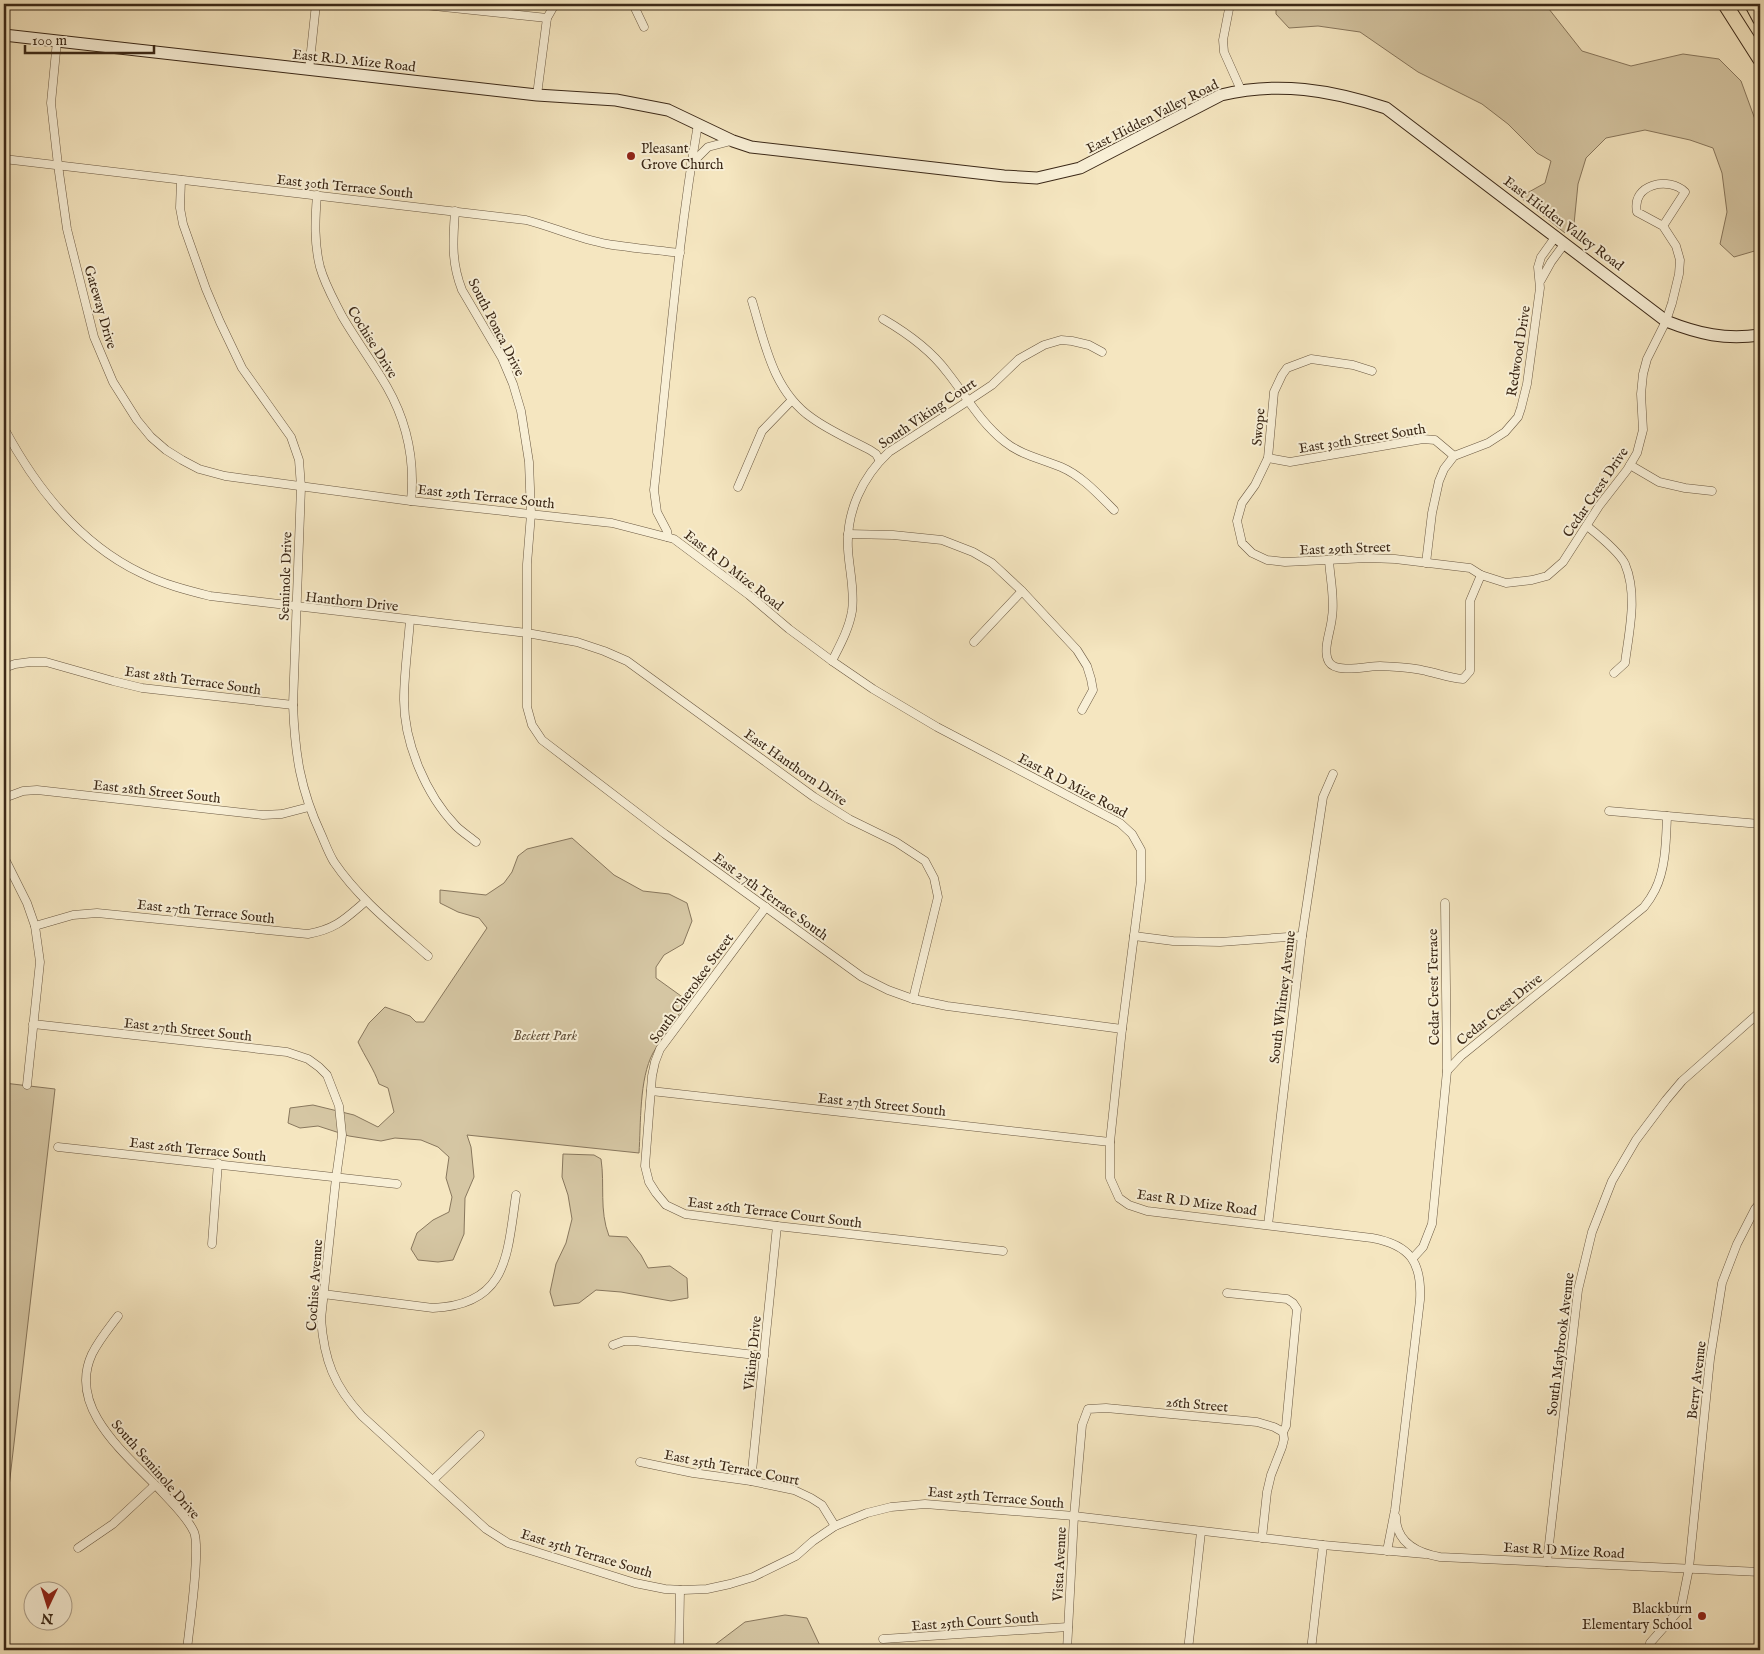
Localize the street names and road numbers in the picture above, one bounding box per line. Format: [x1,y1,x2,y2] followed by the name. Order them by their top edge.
[291,46,417,76] street label: East R.D. Mize Road
[1083,75,1222,158] street label: East Hidden Valley Road
[276,171,415,203] street label: East 30th Terrace South
[1500,173,1628,275] street label: East Hidden Valley Road
[80,263,121,352] street label: Gateway Drive
[464,275,529,380] street label: South Ponca Drive
[343,303,402,382] street label: Cochise Drive
[1503,304,1535,398] street label: Redwood Drive
[875,374,980,453] street label: South Viking Court
[1248,407,1270,447] street label: Swope
[1298,420,1427,458] street label: East 30th Street South
[1559,444,1633,541] street label: Cedar Crest Drive
[416,481,556,513] street label: East 29th Terrace South
[680,526,787,615] street label: East R D Mize Road
[275,531,297,621] street label: Seminole Drive
[1299,538,1391,560] street label: East 29th Street
[304,588,400,616] street label: Hanthorn Drive
[124,663,263,700] street label: East 28th Terrace South
[740,725,851,811] street label: East Hanthorn Drive
[1015,750,1131,822] street label: East R D Mize Road
[92,776,222,808] street label: East 28th Street South
[709,849,832,945] street label: East 27th Terrace South
[136,896,276,928] street label: East 27th Terrace South
[1424,928,1444,1045] street label: Cedar Crest Terrace
[1266,929,1300,1065] street label: South Whitney Avenue
[646,930,738,1047] street label: South Cherokee Street
[1453,969,1547,1050] street label: Cedar Crest Drive
[123,1014,253,1046] street label: East 27th Street South
[817,1089,947,1121] street label: East 27th Street South
[128,1134,268,1166] street label: East 26th Terrace South
[1136,1186,1259,1220] street label: East R D Mize Road
[687,1193,864,1233] street label: East 26th Terrace Court South
[303,1238,327,1332] street label: Cochise Avenue
[1543,1271,1579,1417] street label: South Maybrook Avenue
[740,1314,766,1392] street label: Viking Drive
[1683,1339,1711,1420] street label: Berry Avenue
[1165,1393,1229,1417] street label: 26th Street
[107,1416,204,1524] street label: South Seminole Drive
[663,1446,801,1490] street label: East 25th Terrace Court
[927,1483,1065,1513] street label: East 25th Terrace South
[519,1525,655,1583] street label: East 25th Terrace South
[1049,1526,1071,1603] street label: Vista Avenue
[1503,1539,1625,1563] street label: East R D Mize Road
[911,1609,1040,1635] street label: East 25th Court South

